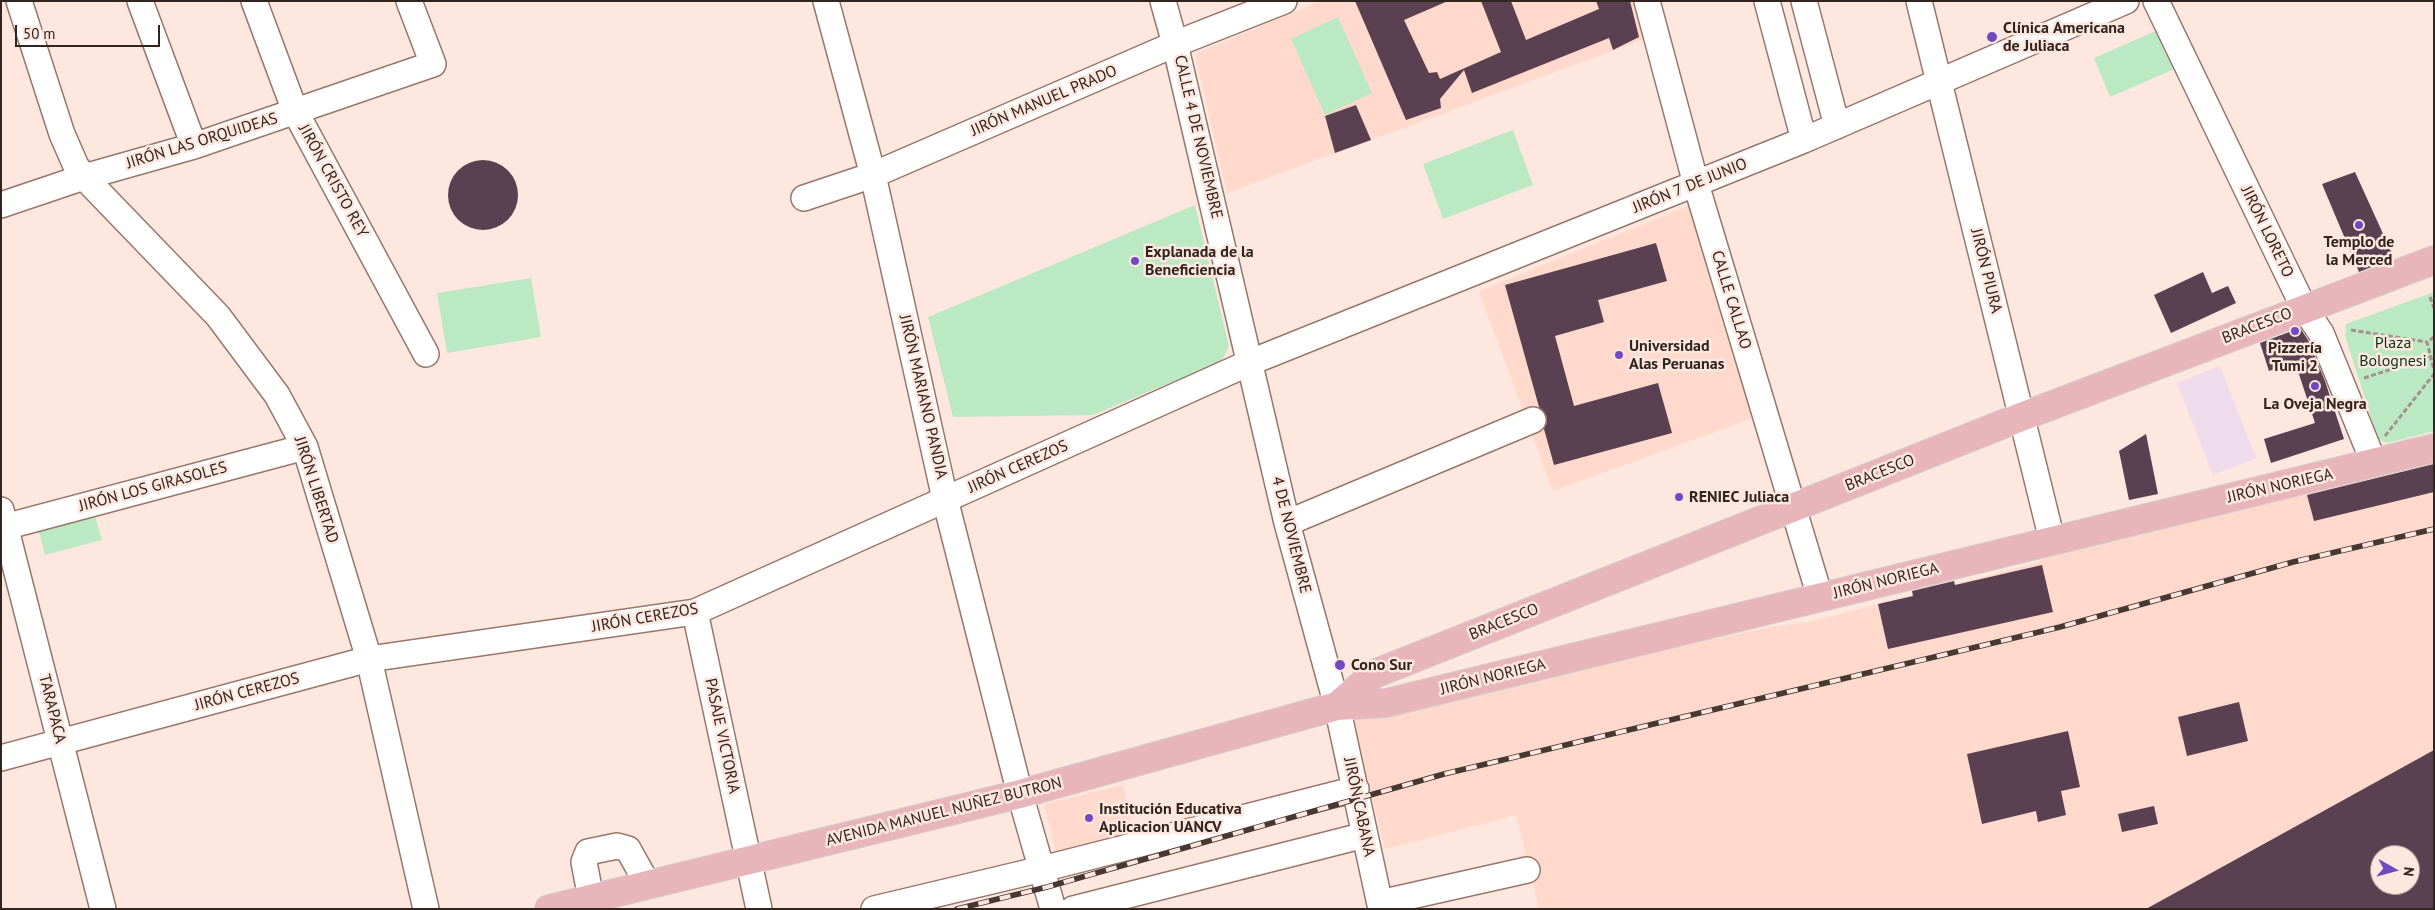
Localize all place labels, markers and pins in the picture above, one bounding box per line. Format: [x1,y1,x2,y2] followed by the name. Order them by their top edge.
[2003,18,2125,56] place label: Clínica Americana de Juliaca
[1985,30,1999,44] marker: Clínica Americana de Juliaca
[2353,219,2365,231] marker: Templo de la Merced
[2324,232,2394,270] place label: Templo de la Merced
[1145,242,1254,280] place label: Explanada de la Beneficiencia
[1129,255,1141,267] marker: Explanada de la Beneficiencia
[2289,325,2301,337] marker: Pizzería Tumi 2
[1629,336,1724,374] place label: Universidad Alas Peruanas
[2268,338,2322,376] place label: Pizzería Tumi 2
[1613,349,1625,361] marker: Universidad Alas Peruanas
[2309,380,2321,392] marker: La Oveja Negra
[2263,394,2367,414] place label: La Oveja Negra
[1689,487,1789,507] place label: RENIEC Juliaca
[1673,491,1685,503] marker: RENIEC Juliaca
[1351,655,1412,675] place label: Cono Sur
[1333,658,1347,672] marker: Cono Sur
[1099,799,1242,837] place label: Institución Educativa Aplicacion UANCV
[1083,812,1095,824] marker: Institución Educativa Aplicacion UANCV

